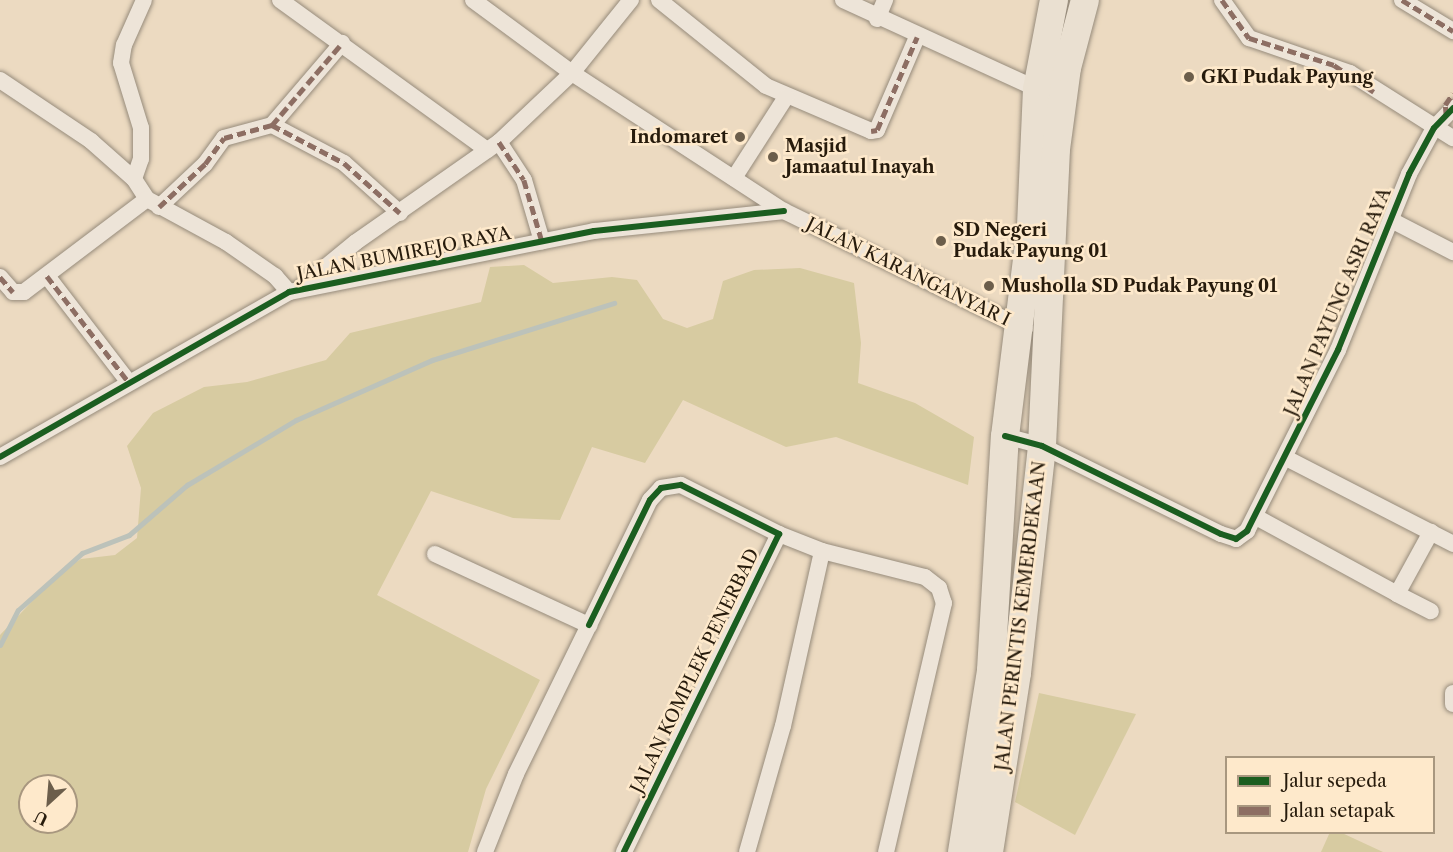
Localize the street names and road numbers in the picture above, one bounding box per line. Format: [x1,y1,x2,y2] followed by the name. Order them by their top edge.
[1280,184,1396,420] street label: JALAN PAYUNG ASRI RAYA
[802,213,1014,331] street label: JALAN KARANGANYAR I
[295,223,513,285] street label: JALAN BUMIREJO RAYA
[991,460,1051,772] street label: JALAN PERINTIS KEMERDEKAAN
[626,545,764,797] street label: JALAN KOMPLEK PENERBAD

